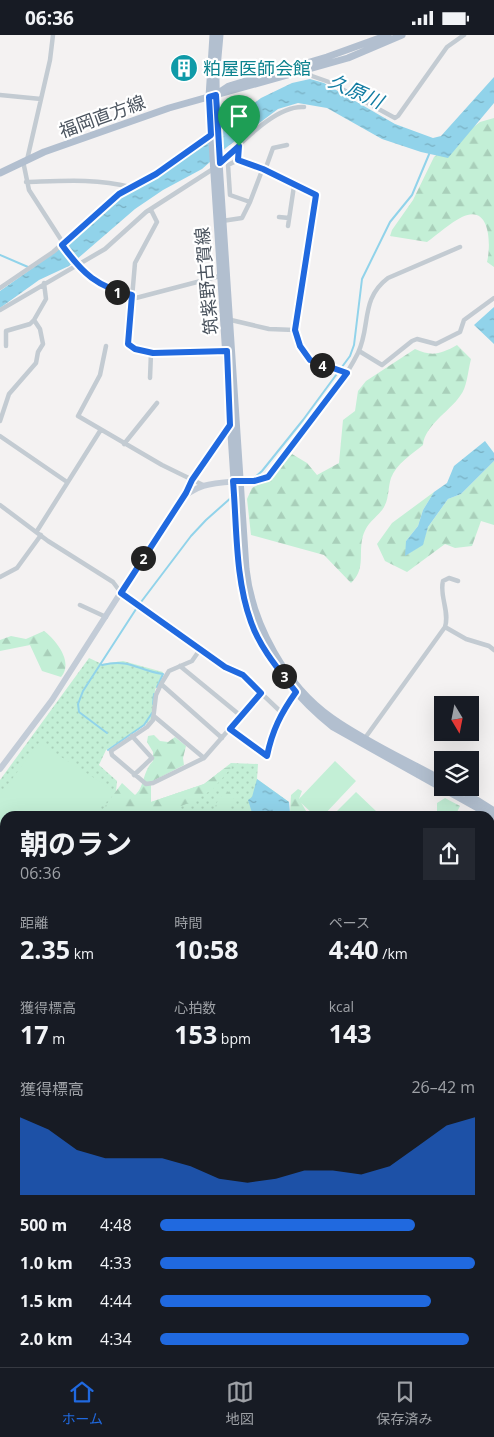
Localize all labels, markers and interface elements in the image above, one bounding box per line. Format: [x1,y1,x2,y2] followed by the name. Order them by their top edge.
[25,5,74,31] text: 06:36
[169,53,199,83] building icon: 粕屋医師会館
[203,56,311,80] place label: 粕屋医師会館
[325,68,389,115] water label: 久原川
[56,89,148,143] street label: 福岡直方線
[218,95,260,146] pin
[225,102,253,130] icon: arrive
[189,226,223,336] street label: 筑紫野古賀線
[104,279,130,305] pin: 1
[113,283,122,302] text: 1
[310,353,334,377] pin: 4
[318,356,327,375] text: 4
[130,545,156,571] pin: 2
[139,549,148,568] text: 2
[272,663,296,689] pin: 3
[280,667,289,686] text: 3
[434,696,479,741] north arrow
[434,696,479,796] map controls
[434,751,479,796] button: layers
[20,824,132,862] text: 朝のラン
[423,828,475,880] button: share
[20,862,61,884] text: 06:36
[20,913,48,932] text: 距離
[174,913,202,932] text: 時間
[329,913,370,932] text: ペース
[20,932,70,966] text: 2.35
[174,932,239,966] text: 10:58
[329,932,379,966] text: 4:40
[70,944,94,963] text: km
[379,944,408,963] text: /km
[329,997,354,1016] text: kcal
[20,998,76,1017] text: 獲得標高
[174,998,216,1017] text: 心拍数
[329,1016,372,1050] text: 143
[20,1017,49,1051] text: 17
[174,1017,217,1051] text: 153
[49,1029,65,1048] text: m
[217,1029,251,1048] text: bpm
[411,1076,475,1098] text: 26–42 m
[20,1078,84,1100] text: 獲得標高
[20,1214,67,1236] text: 500 m
[100,1214,132,1236] text: 4:48
[20,1252,73,1274] text: 1.0 km
[100,1252,132,1274] text: 4:33
[20,1290,73,1312] text: 1.5 km
[100,1290,132,1312] text: 4:44
[20,1328,73,1350] text: 2.0 km
[100,1328,132,1350] text: 4:34
[61,1378,103,1428] tab: ホーム
[226,1378,254,1428] tab: 地図
[377,1378,433,1428] tab: 保存済み

